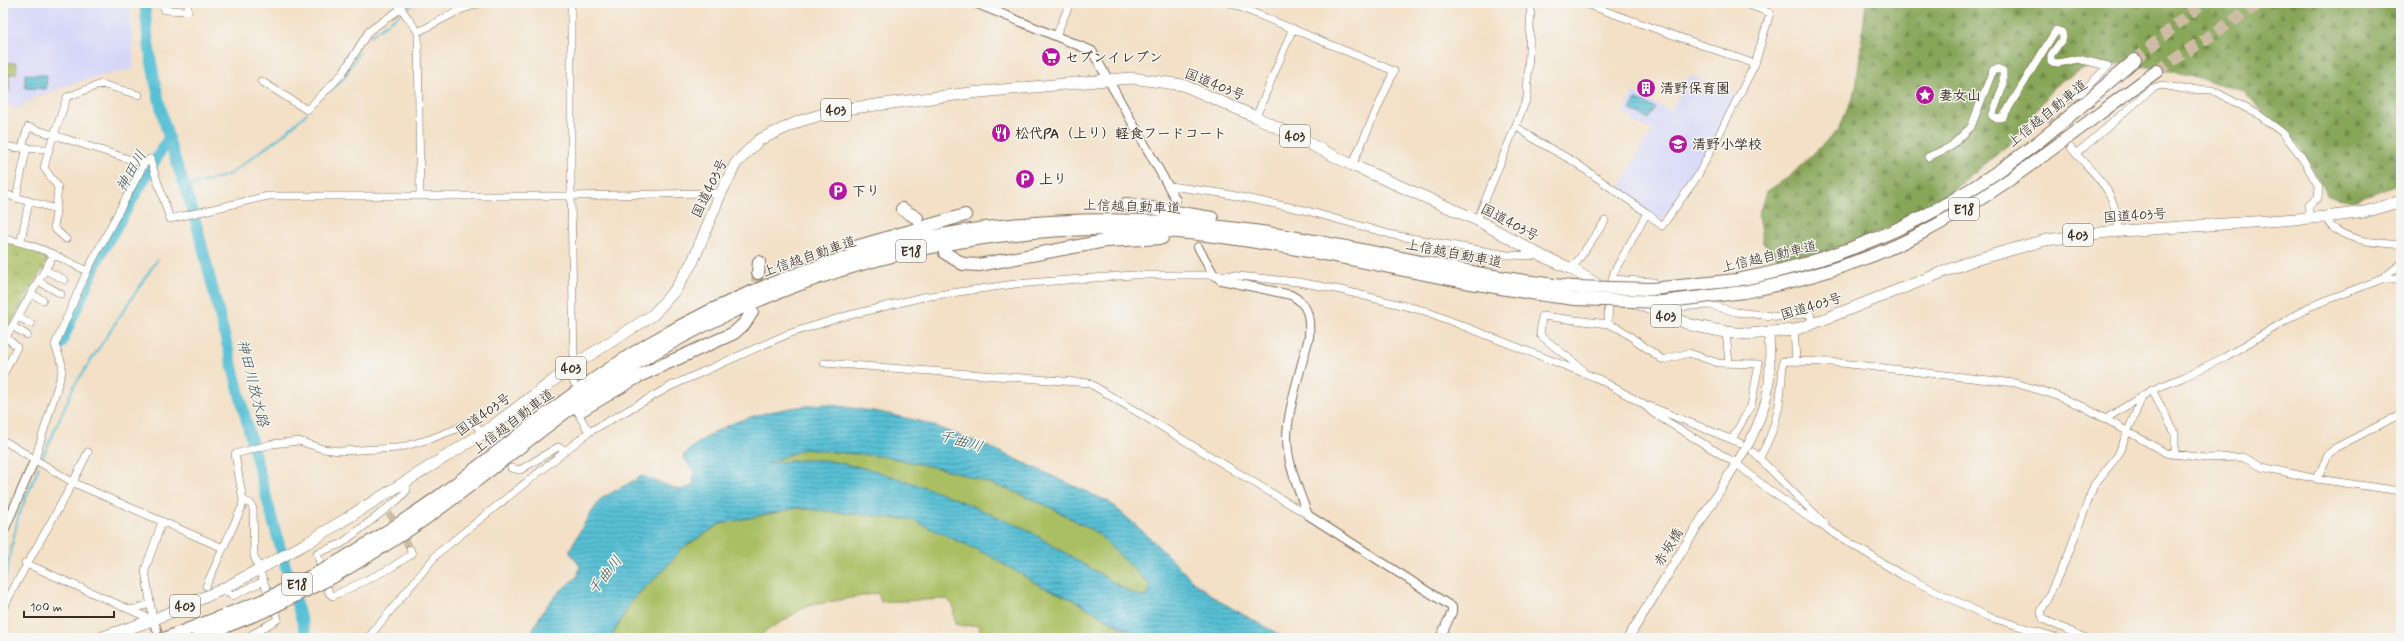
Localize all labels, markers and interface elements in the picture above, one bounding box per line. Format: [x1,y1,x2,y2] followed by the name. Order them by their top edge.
[1040,46,1062,68] supermarket icon: セブンイレブン
[1065,49,1163,67] place label: セブンイレブン
[1182,65,1248,105] street label: 国道403号
[2004,76,2091,152] street label: 上信越自動車道
[1635,77,1657,99] building icon: 清野保育園
[1660,80,1730,98] place label: 清野保育園
[1914,84,1936,106] place icon: 妻女山
[1939,87,1981,105] place label: 妻女山
[821,99,851,121] road number: 403
[990,122,1012,144] restaurant icon: 松代PA（上り）軽食フードコート
[1015,125,1227,143] place label: 松代PA（上り）軽食フードコート
[1280,125,1310,147] road number: 403
[1667,133,1689,155] school or university icon: 清野小学校
[1692,136,1762,154] place label: 清野小学校
[112,147,152,196] water label: 神田川
[688,156,732,221] street label: 国道403号
[1014,168,1036,190] parking icon: 上り
[1039,171,1067,189] place label: 上り
[827,180,849,202] parking icon: 下り
[852,183,880,201] place label: 下り
[1083,196,1181,218] street label: 上信越自動車道
[1949,198,1979,220] road number: E18
[1477,200,1542,246] street label: 国道403号
[2103,205,2168,227] street label: 国道403号
[2063,224,2093,246] road number: 403
[760,232,859,281] street label: 上信越自動車道
[1404,236,1504,272] street label: 上信越自動車道
[1719,237,1819,277] street label: 上信越自動車道
[896,240,926,262] road number: E18
[1778,289,1844,325] street label: 国道403号
[1651,305,1681,327] road number: 403
[231,337,273,430] water label: 神田川放水路
[556,357,586,379] road number: 403
[469,385,558,458] street label: 上信越自動車道
[452,389,515,441] street label: 国道403号
[936,426,985,458] water label: 千曲川
[1650,525,1688,570] street label: 赤坂橋
[584,552,628,600] water label: 千曲川
[282,573,312,595] road number: E18
[24,593,114,619] scale bar
[170,595,200,617] road number: 403
[30,600,62,616] text: 100 m

